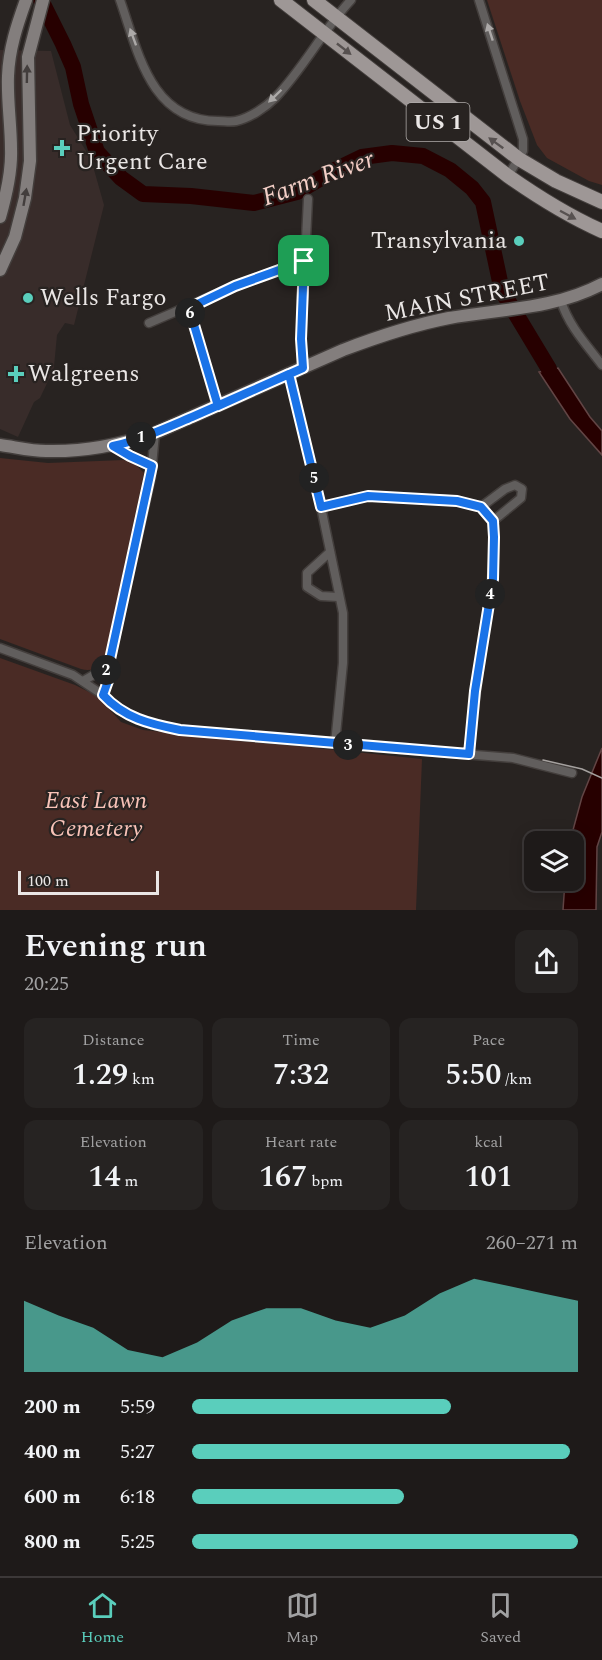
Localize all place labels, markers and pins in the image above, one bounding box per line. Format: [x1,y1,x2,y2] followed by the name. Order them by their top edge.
[76,116,208,180] place label: Priority Urgent Care
[53,139,71,157] marker: Priority Urgent Care
[371,223,507,259] place label: Transylvania
[512,234,526,248] marker: Transylvania
[278,235,329,286] pin
[40,280,167,316] place label: Wells Fargo
[21,291,35,305] marker: Wells Fargo
[175,298,205,328] pin: 6
[28,356,140,392] place label: Walgreens
[9,367,23,381] marker: Walgreens
[126,422,156,452] pin: 1
[299,463,329,493] pin: 5
[475,579,505,609] pin: 4
[91,655,121,685] pin: 2
[333,730,363,760] pin: 3

